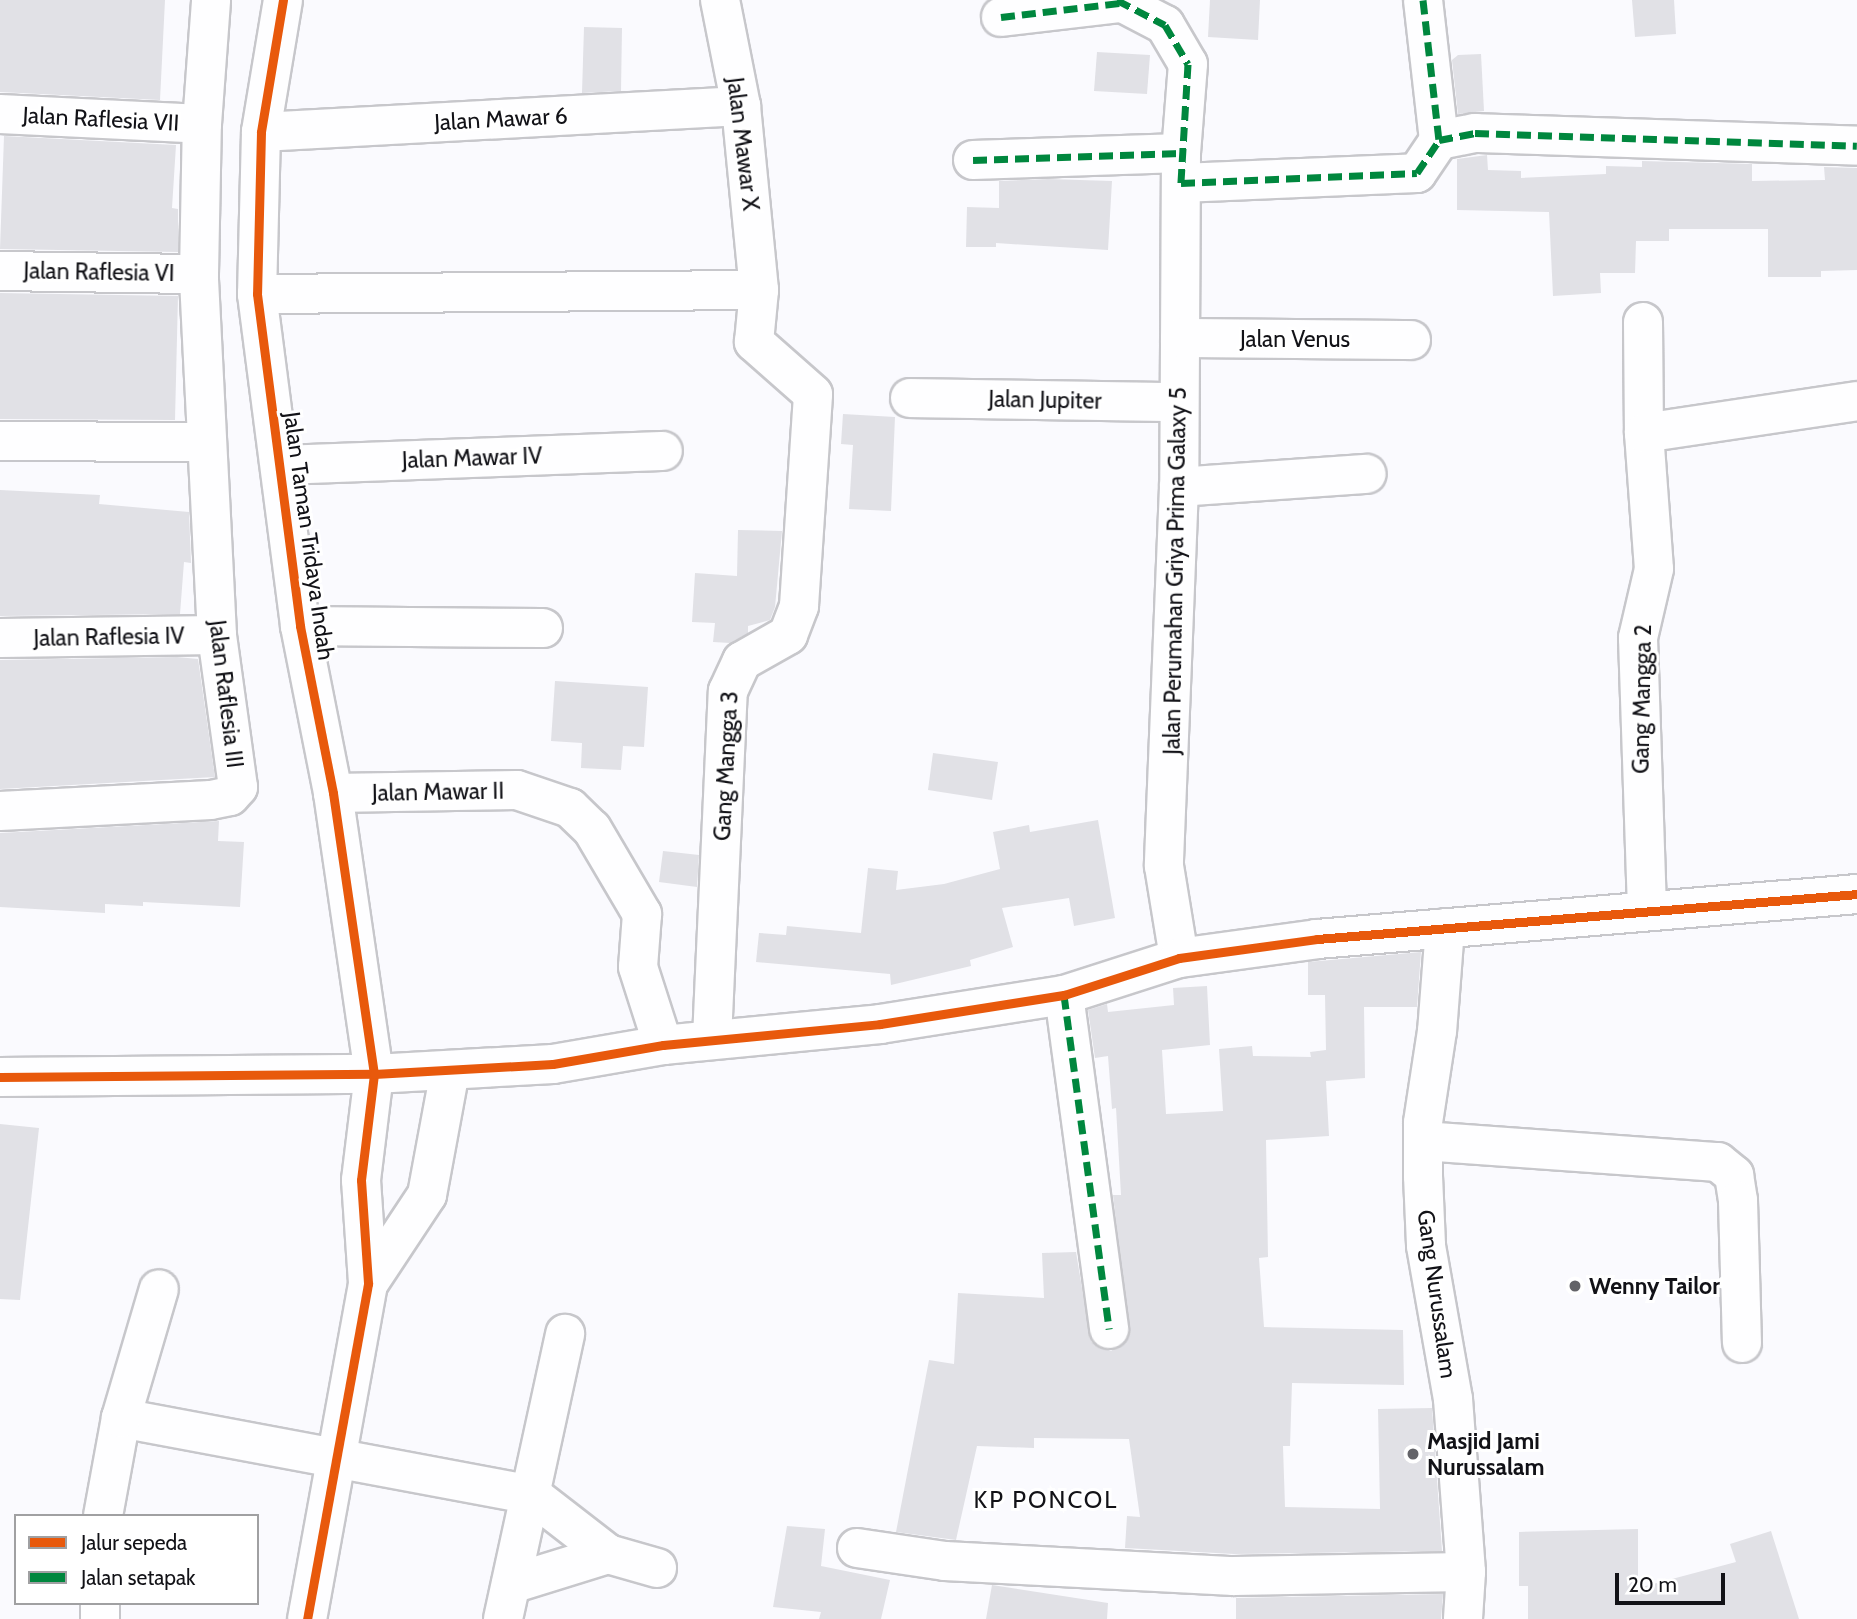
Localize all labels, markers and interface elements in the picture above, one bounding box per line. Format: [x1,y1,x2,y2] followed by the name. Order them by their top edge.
[721,76,765,212] street label: Jalan Mawar X
[22,101,180,137] street label: Jalan Raflesia VII
[434,102,568,136] street label: Jalan Mawar 6
[23,257,175,287] street label: Jalan Raflesia VI
[1240,325,1350,353] street label: Jalan Venus
[988,385,1102,415] street label: Jalan Jupiter
[1158,387,1192,755] street label: Jalan Perumahan Griya Prima Galaxy 5
[278,410,340,662] street label: Jalan Taman Tridaya Indah
[401,442,543,474] street label: Jalan Mawar IV
[203,618,249,770] street label: Jalan Raflesia III
[33,622,185,652] street label: Jalan Raflesia IV
[1627,624,1657,774] street label: Gang Mangga 2
[708,690,744,842] street label: Gang Mangga 3
[372,777,504,807] street label: Jalan Mawar II
[1412,1208,1462,1380] street label: Gang Nurussalam
[1589,1272,1720,1300] place label: Wenny Tailor
[1567,1278,1583,1294] marker: Wenny Tailor
[1427,1427,1544,1481] place label: Masjid Jami Nurussalam
[1405,1446,1421,1462] marker: Masjid Jami Nurussalam
[975,1486,1117,1514] district label: KP PONCOL
[14,1514,259,1605] legend
[81,1530,187,1555] text: Jalur sepeda
[1619,1560,1729,1604] scale bar
[81,1565,196,1590] text: Jalan setapak
[1628,1572,1677,1597] text: 20 m

